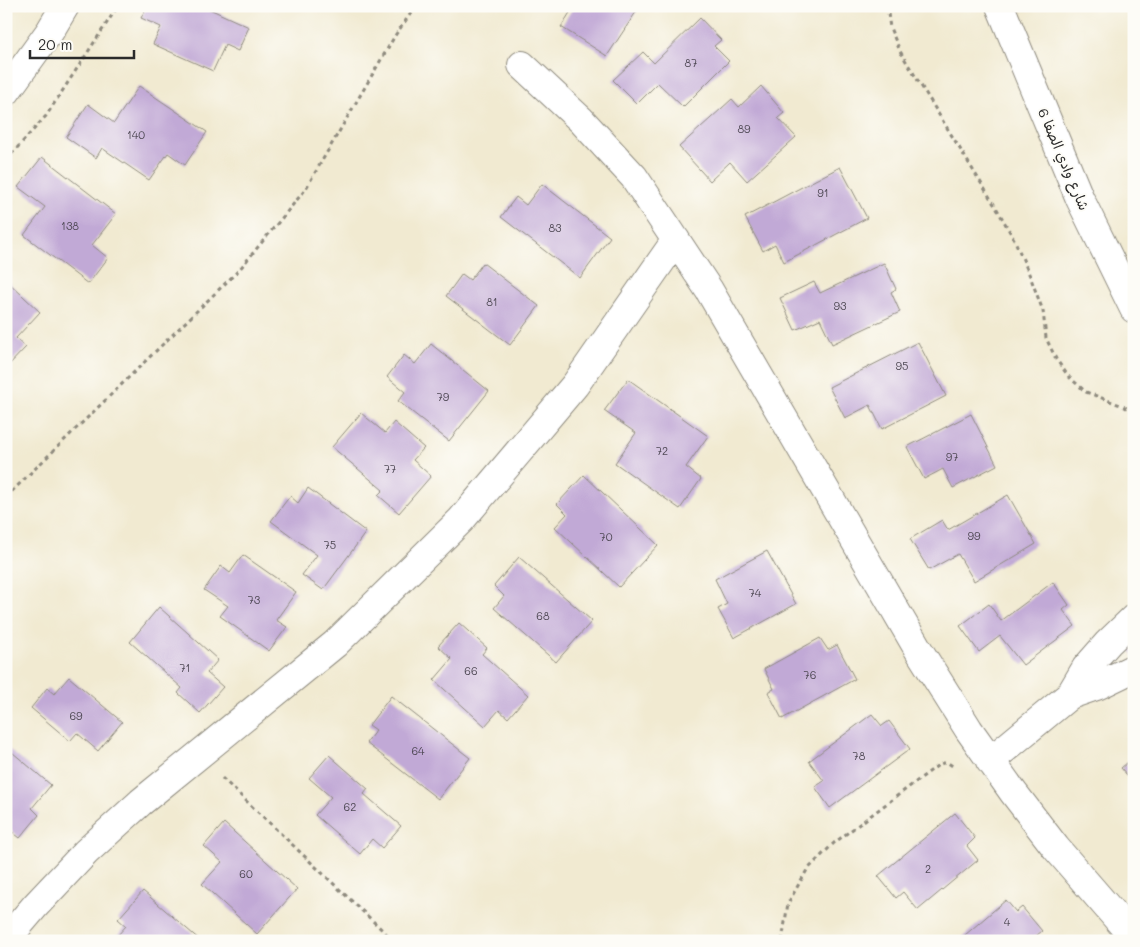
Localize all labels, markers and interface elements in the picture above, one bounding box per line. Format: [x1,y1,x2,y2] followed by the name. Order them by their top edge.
[30,28,134,60] scale bar
[38,34,72,54] text: 20 m
[685,55,697,70] house number: 87
[1032,105,1094,214] street label: شارع وادي الصفا 6
[737,121,751,136] house number: 89
[127,127,145,142] house number: 140
[817,185,829,200] house number: 91
[61,218,79,233] house number: 138
[548,220,562,235] house number: 83
[486,294,498,309] house number: 81
[834,298,847,313] house number: 93
[896,358,908,373] house number: 95
[437,389,450,404] house number: 79
[656,443,668,458] house number: 72
[946,449,958,464] house number: 97
[384,461,396,476] house number: 77
[967,528,981,543] house number: 99
[600,529,613,544] house number: 70
[324,537,336,552] house number: 75
[749,585,762,600] house number: 74
[248,592,261,607] house number: 73
[536,608,550,623] house number: 68
[179,660,191,675] house number: 71
[464,663,478,678] house number: 66
[804,667,816,682] house number: 76
[69,708,83,723] house number: 69
[411,743,425,758] house number: 64
[853,748,866,763] house number: 78
[344,799,356,814] house number: 62
[925,861,931,876] house number: 2
[239,866,253,881] house number: 60
[1004,914,1011,929] house number: 4

